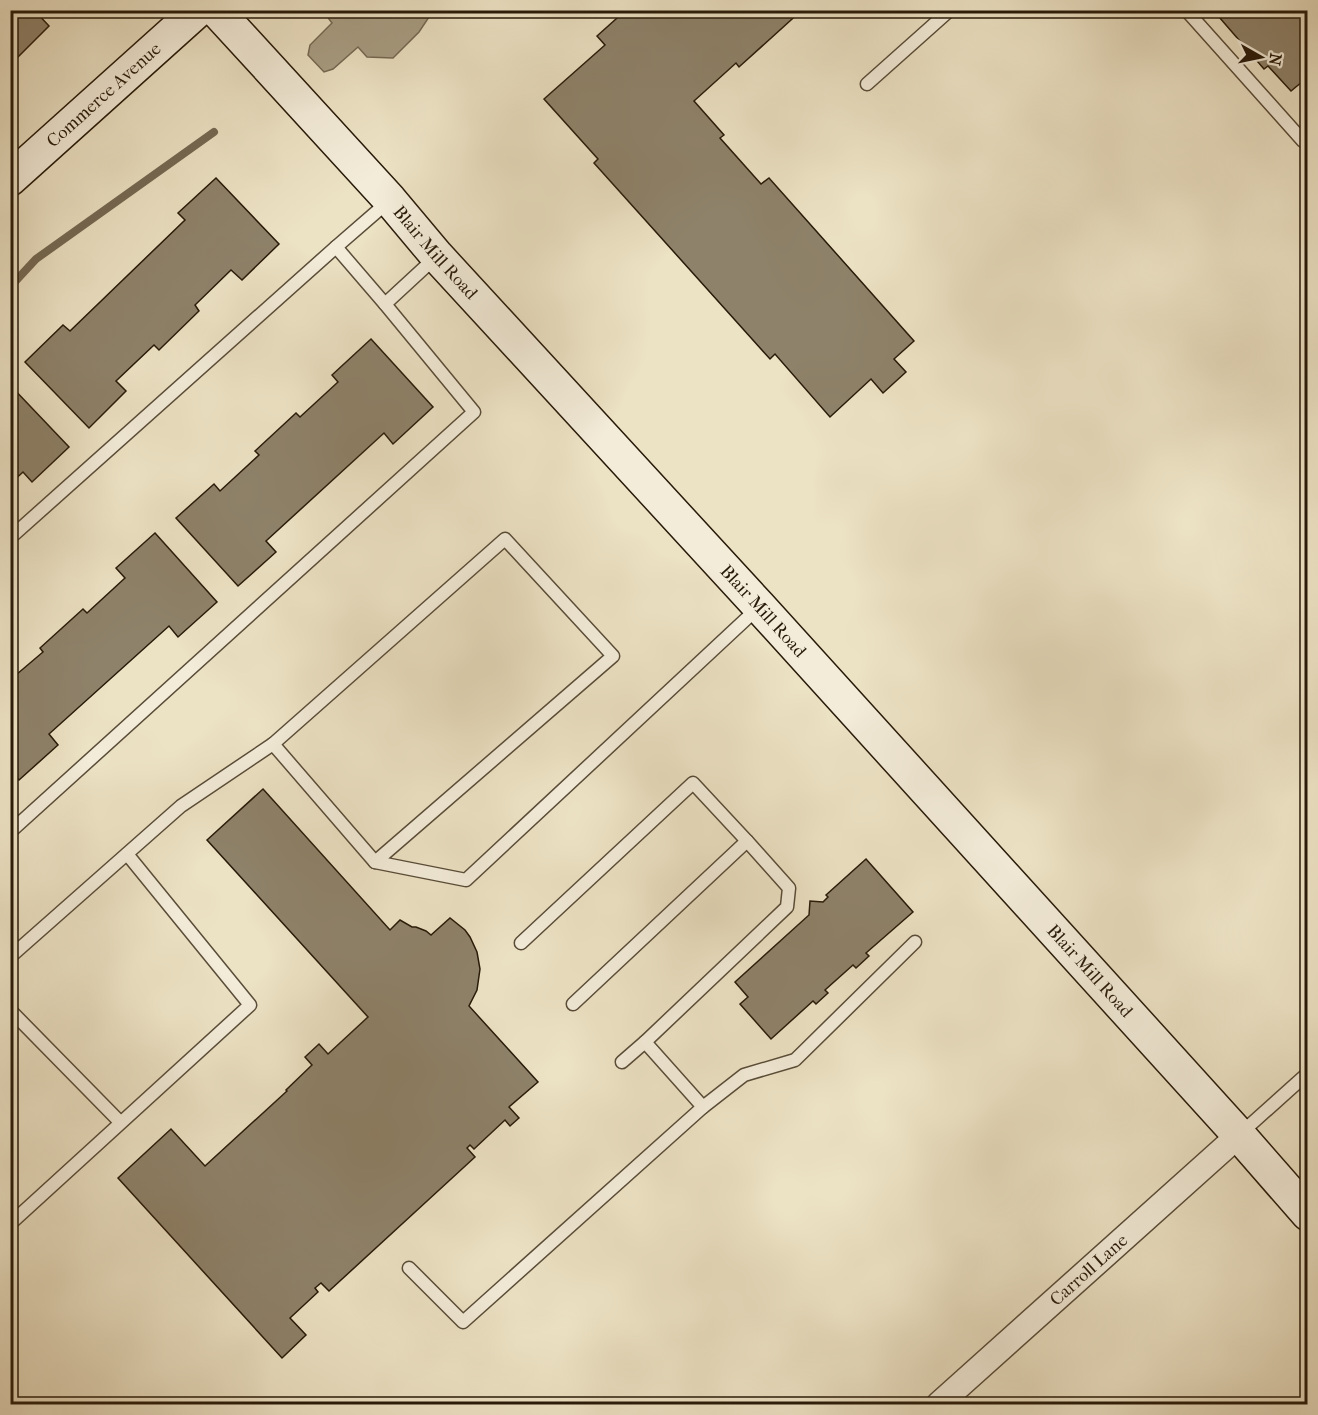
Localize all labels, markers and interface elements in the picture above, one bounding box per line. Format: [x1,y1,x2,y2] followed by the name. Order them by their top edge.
[1231,27,1291,87] north arrow
[42,38,165,152] street label: Commerce Avenue
[1265,52,1286,68] text: N
[389,201,482,304] street label: Blair Mill Road
[716,561,811,662] street label: Blair Mill Road
[1043,920,1137,1022] street label: Blair Mill Road
[1046,1230,1132,1310] street label: Carroll Lane

